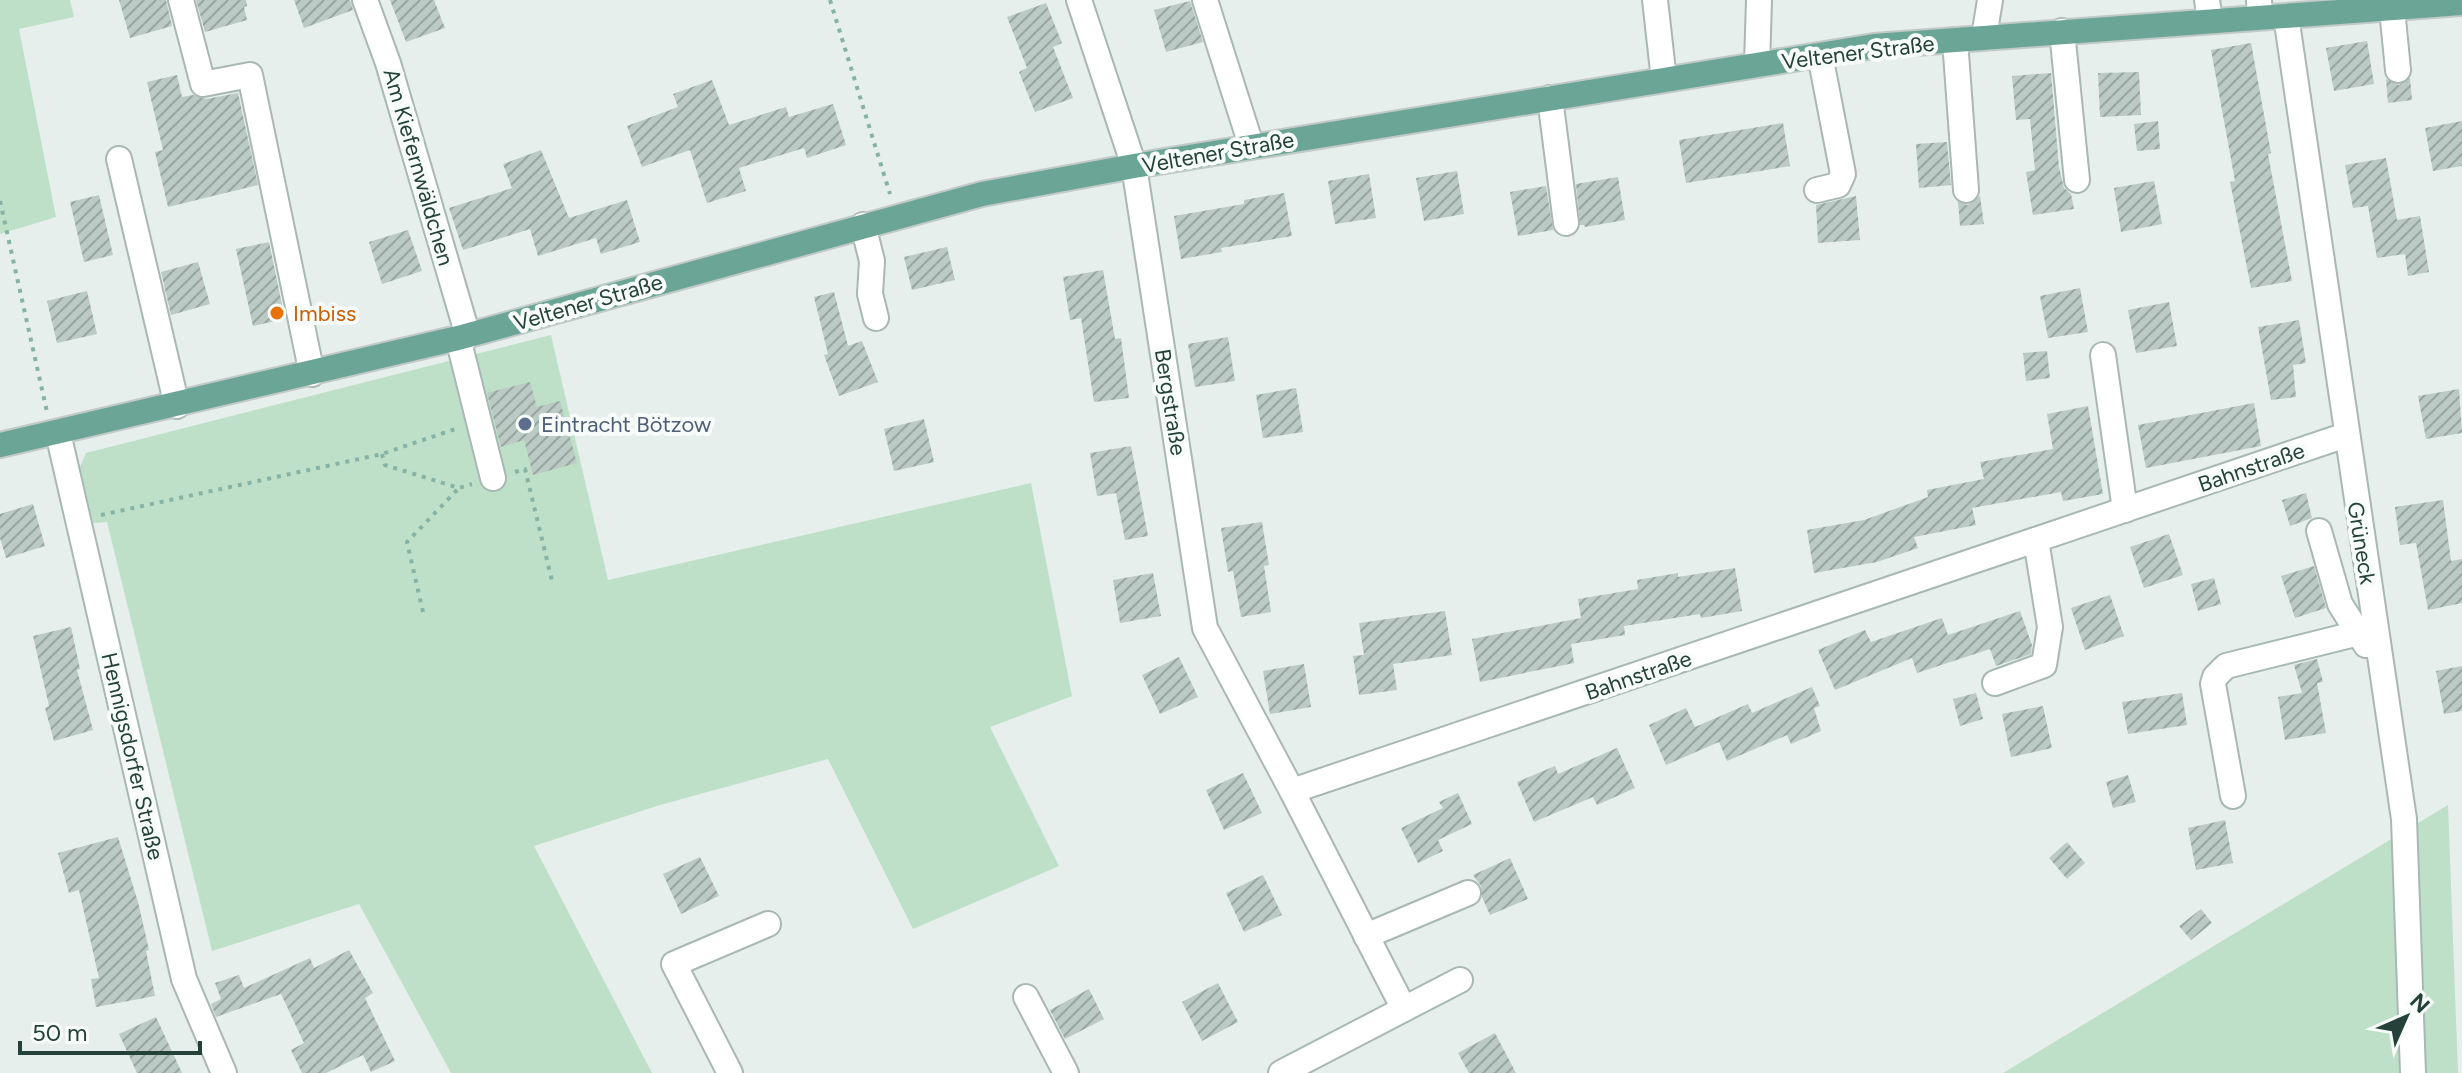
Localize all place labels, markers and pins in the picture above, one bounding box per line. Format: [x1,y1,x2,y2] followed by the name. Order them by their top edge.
[293,300,356,327] place label: Imbiss
[268,304,286,322] marker: Imbiss
[541,411,712,438] place label: Eintracht Bötzow
[516,415,534,433] marker: Eintracht Bötzow

